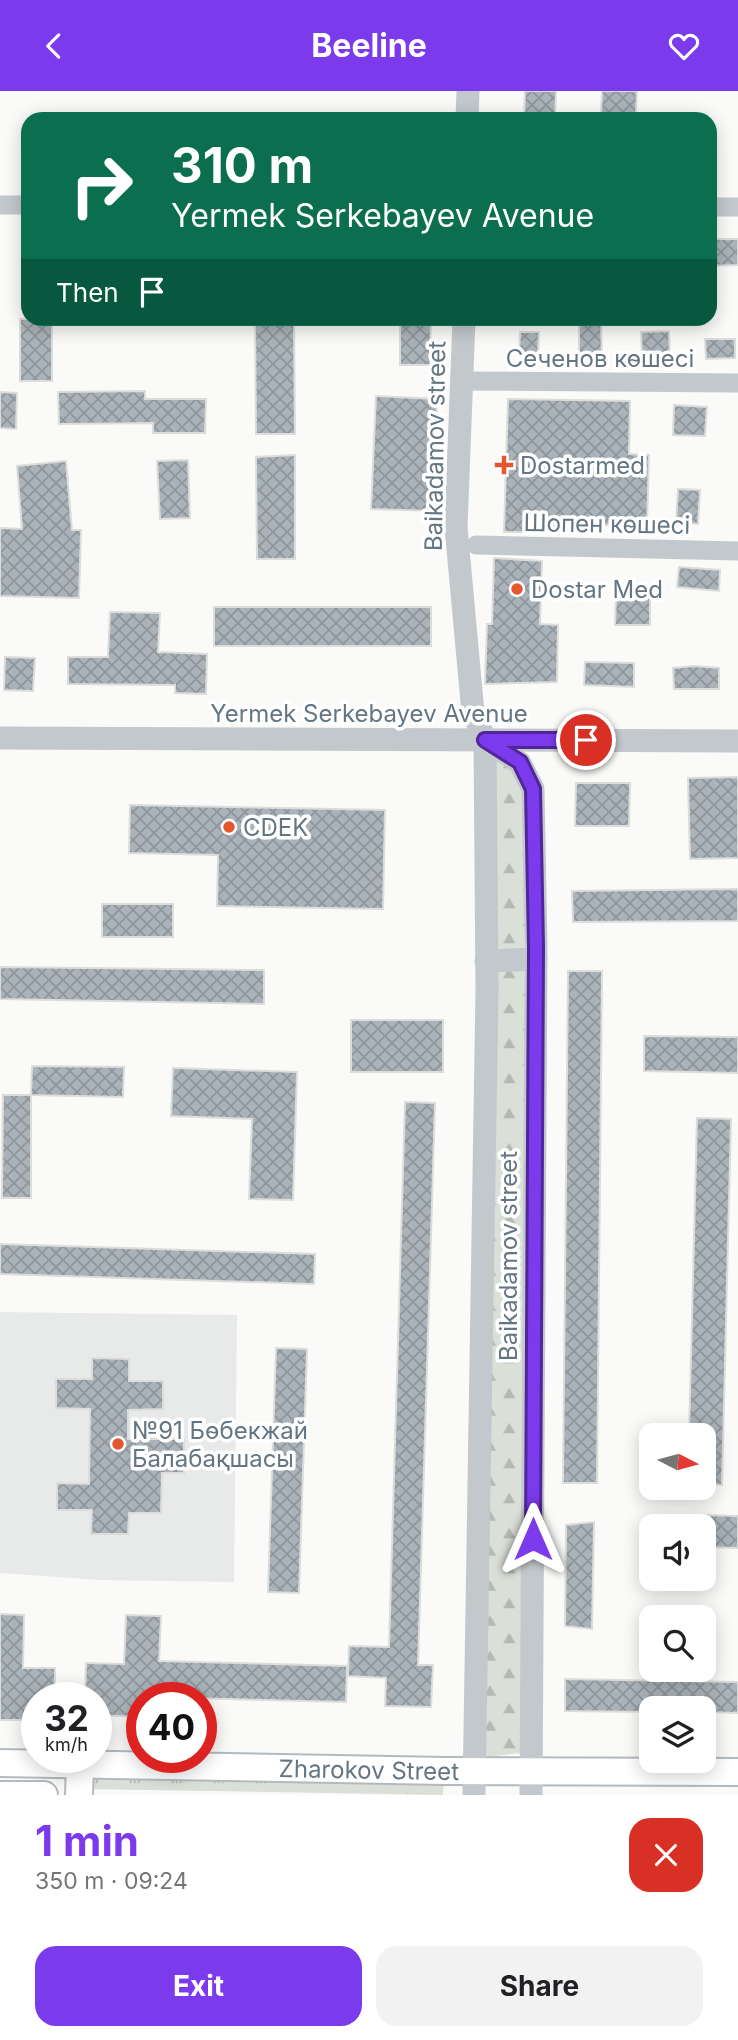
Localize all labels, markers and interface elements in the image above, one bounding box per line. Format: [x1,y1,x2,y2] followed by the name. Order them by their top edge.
[311,26,427,65] text: Beeline
[35,27,73,65] icon: back
[665,27,703,65] icon: heart
[171,136,313,195] text: 310 m
[56,140,147,231] icon: right
[171,196,594,235] text: Yermek Serkebayev Avenue
[133,273,171,311] icon: arrive
[56,277,119,308] text: Then
[419,341,451,551] street label: Baikadamov street
[506,344,694,373] street label: Сеченов көшесі
[520,451,645,480] place label: Dostarmed
[494,455,514,475] marker: Dostarmed
[523,508,691,540] street label: Шопен көшесі
[531,575,663,604] place label: Dostar Med
[509,581,525,597] marker: Dostar Med
[210,699,528,728] street label: Yermek Serkebayev Avenue
[556,710,616,770] pin
[567,721,605,759] icon: arrive
[243,813,308,842] place label: CDEK
[221,819,237,835] marker: CDEK
[494,1151,523,1361] street label: Baikadamov street
[132,1416,308,1473] place label: №91 Бөбекжай Балабақшасы
[639,1423,716,1500] north arrow
[639,1423,716,1773] map controls
[110,1436,126,1452] marker: №91 Бөбекжай Балабақшасы
[496,1502,570,1576] position arrow
[639,1514,716,1591] button: sound
[639,1605,716,1682] button: search
[126,1682,217,1773] speed limit sign: 40
[639,1696,716,1773] button: layers
[44,1697,89,1739] text: 32
[45,1734,88,1755] text: km/h
[278,1754,459,1786] street label: Zharokov Street
[35,1815,139,1866] text: 1 min
[629,1818,703,1892] button: close
[35,1867,188,1895] text: 350 m · 09:24
[35,1946,362,2026] button: Exit
[376,1946,703,2026] button: Share

